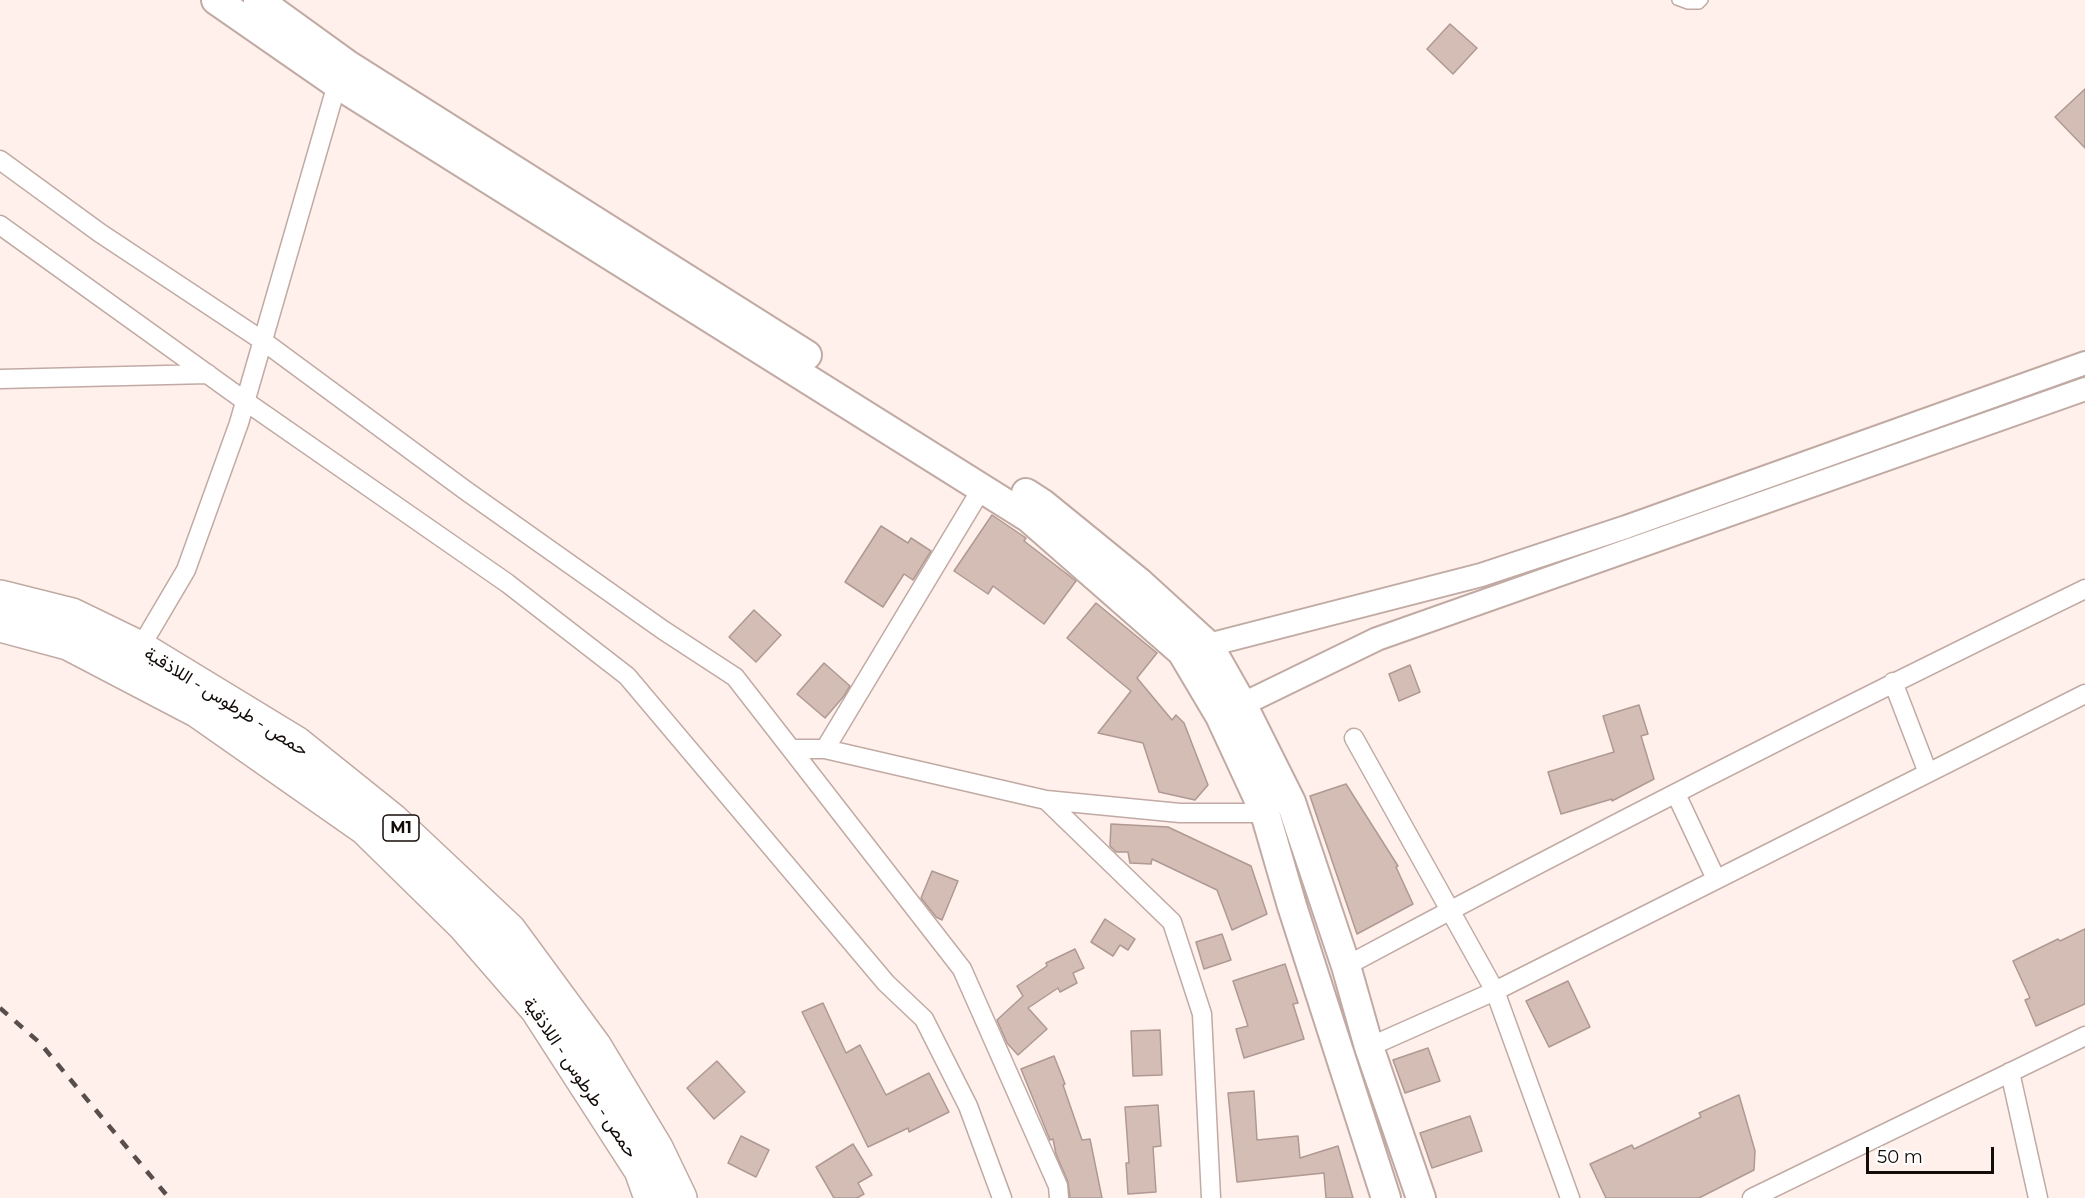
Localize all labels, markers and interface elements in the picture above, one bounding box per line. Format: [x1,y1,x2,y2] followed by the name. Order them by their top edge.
[140,643,312,761] street label: حمص - طرطوس - اللاذقية
[383,815,419,841] road number: M1
[518,994,642,1162] street label: حمص - طرطوس - اللاذقية
[1869,1135,1996,1173] scale bar
[1877,1146,1923,1168] text: 50 m

